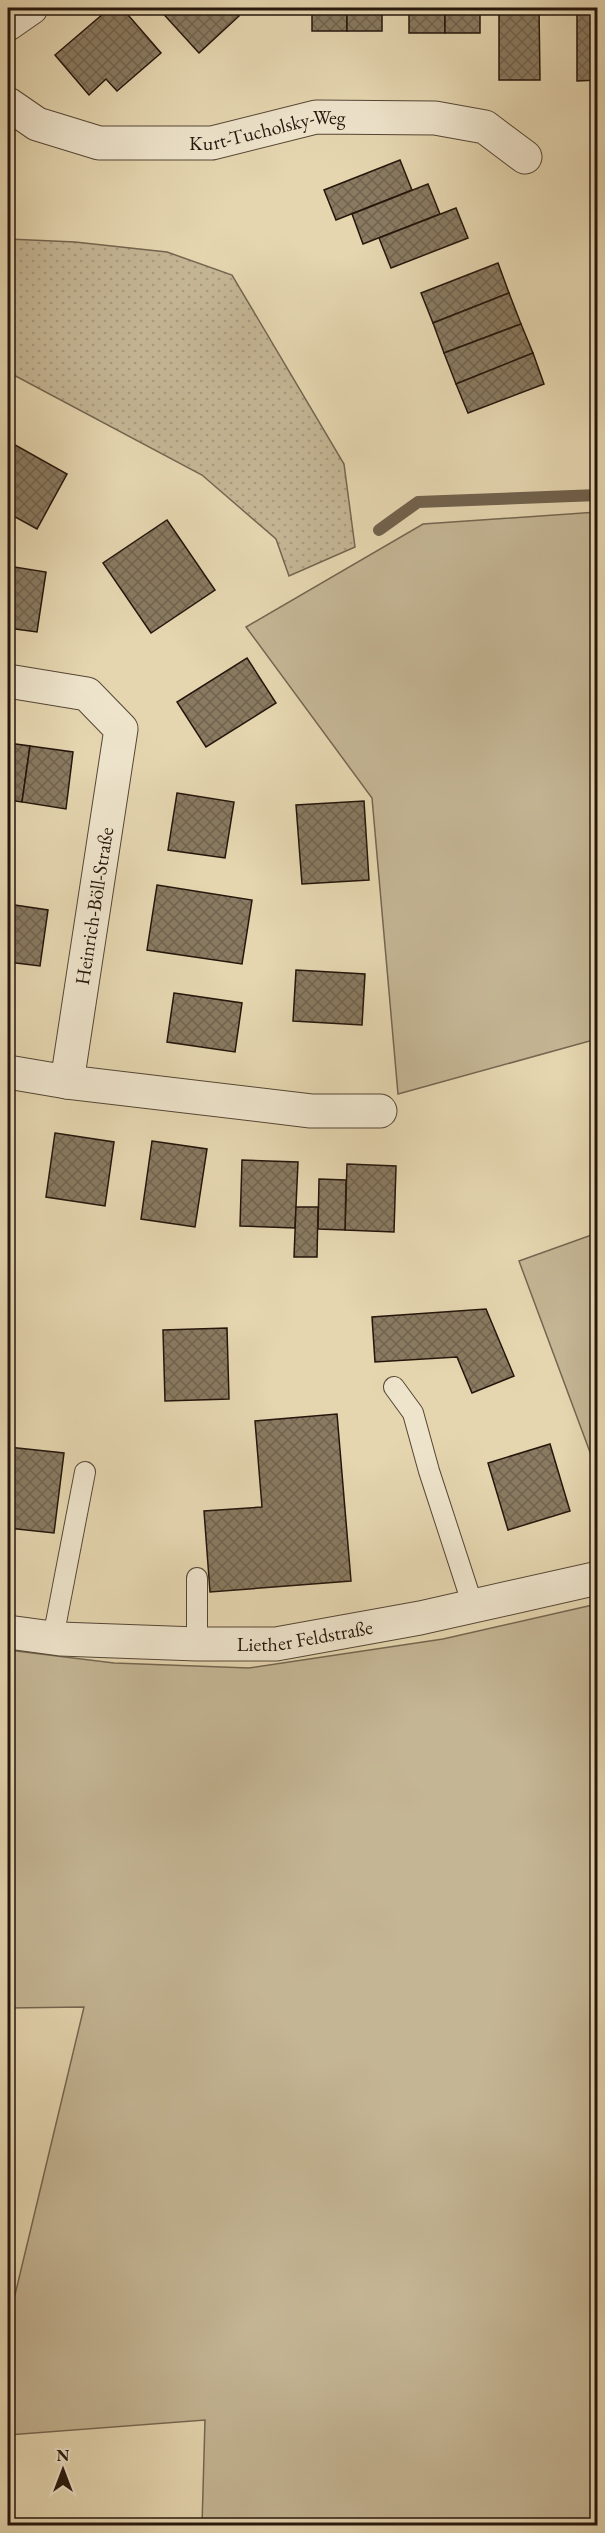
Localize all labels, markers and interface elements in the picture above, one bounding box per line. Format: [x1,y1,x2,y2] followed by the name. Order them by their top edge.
[189,104,346,156] street label: Kurt-Tucholsky-Weg
[69,825,119,987] street label: Heinrich-Böll-Straße
[237,1614,375,1657] street label: Liether Feldstraße
[33,2440,93,2500] north arrow
[57,2445,70,2466] text: N

